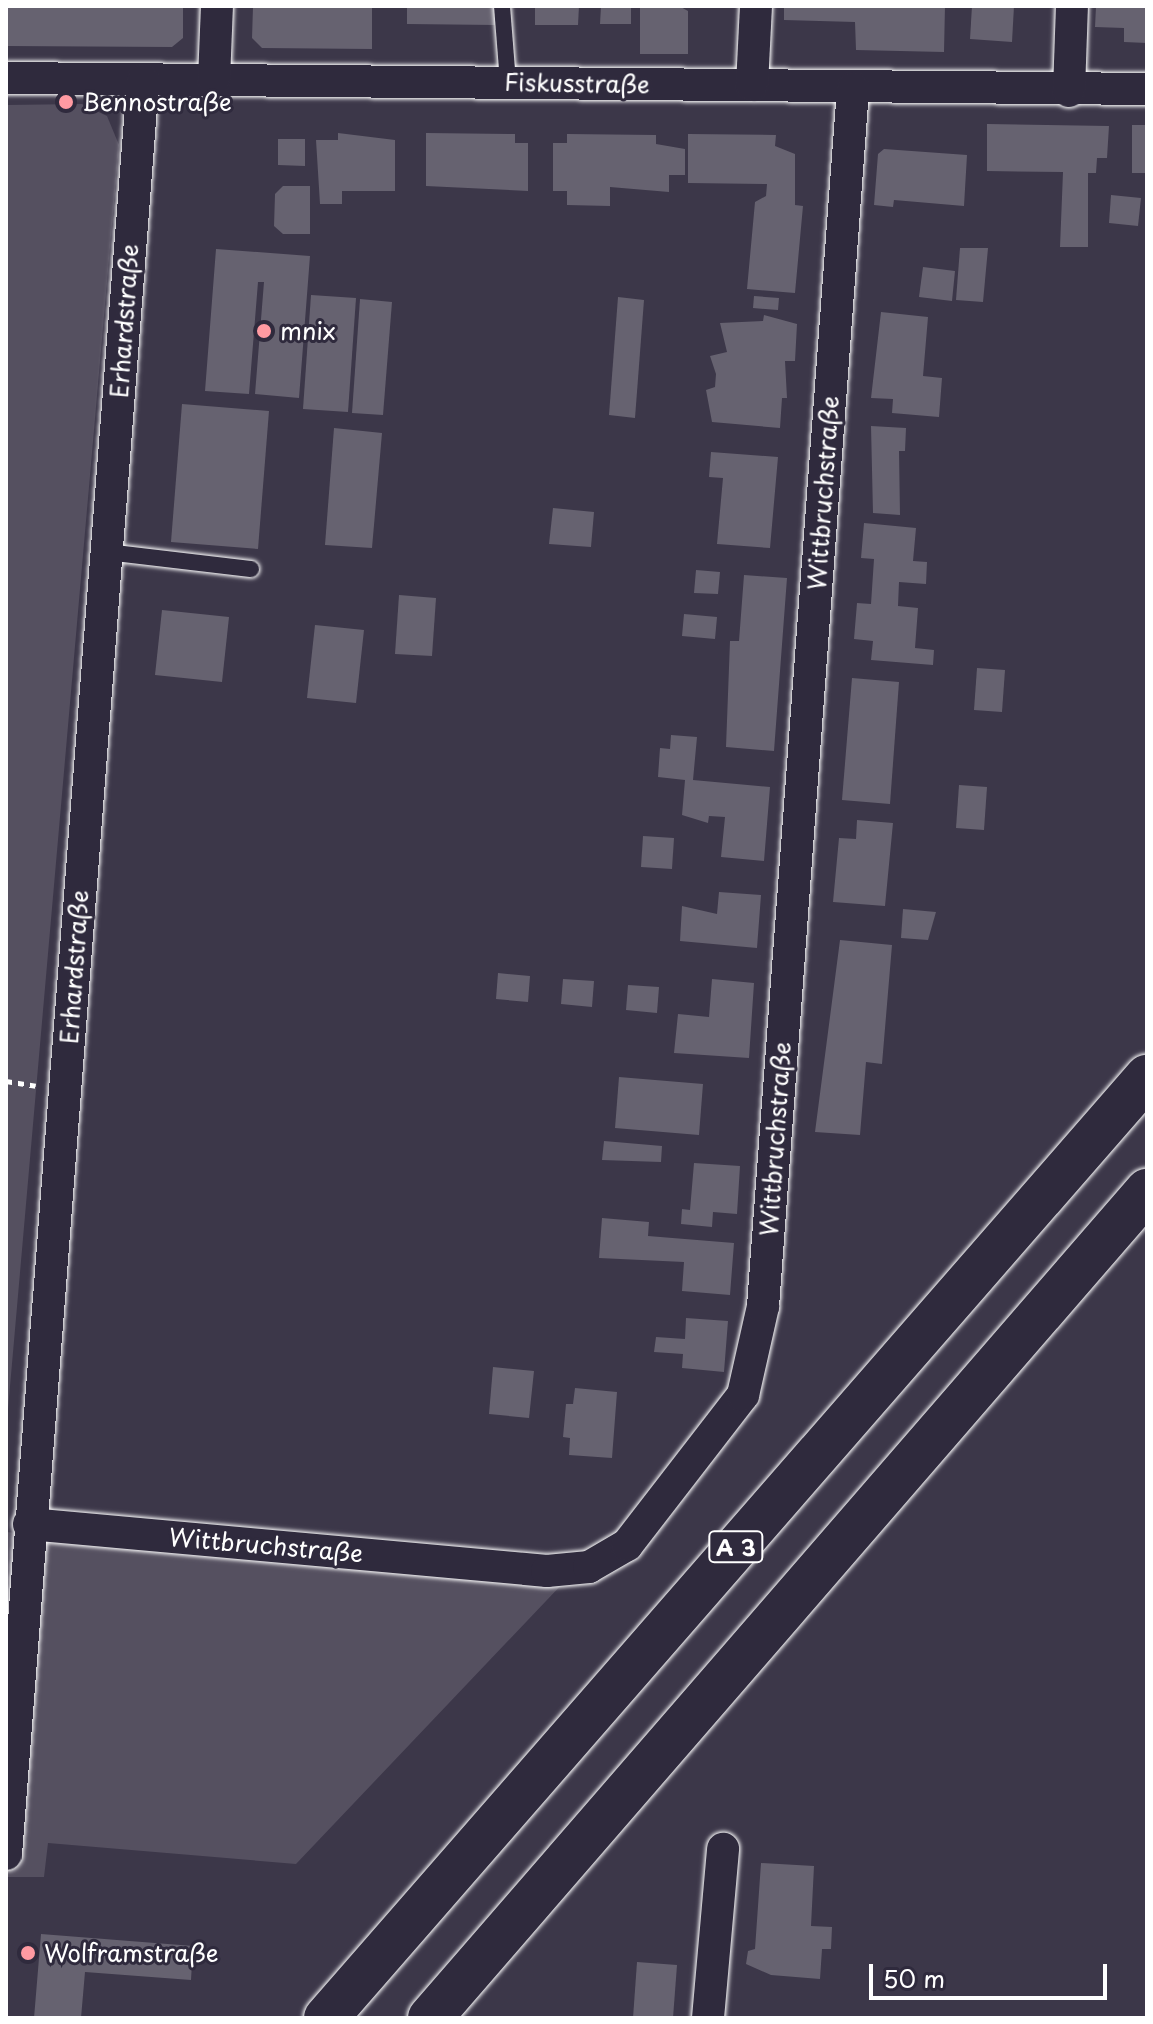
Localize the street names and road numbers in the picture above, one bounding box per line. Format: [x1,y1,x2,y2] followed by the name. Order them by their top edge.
[504,67,650,99] street label: Fiskusstraße
[104,243,144,399] street label: Erhardstraße
[802,395,844,591] street label: Wittbruchstraße
[54,889,94,1045] street label: Erhardstraße
[754,1041,796,1237] street label: Wittbruchstraße
[168,1522,364,1568] street label: Wittbruchstraße
[708,1529,764,1565] road number: A 3

